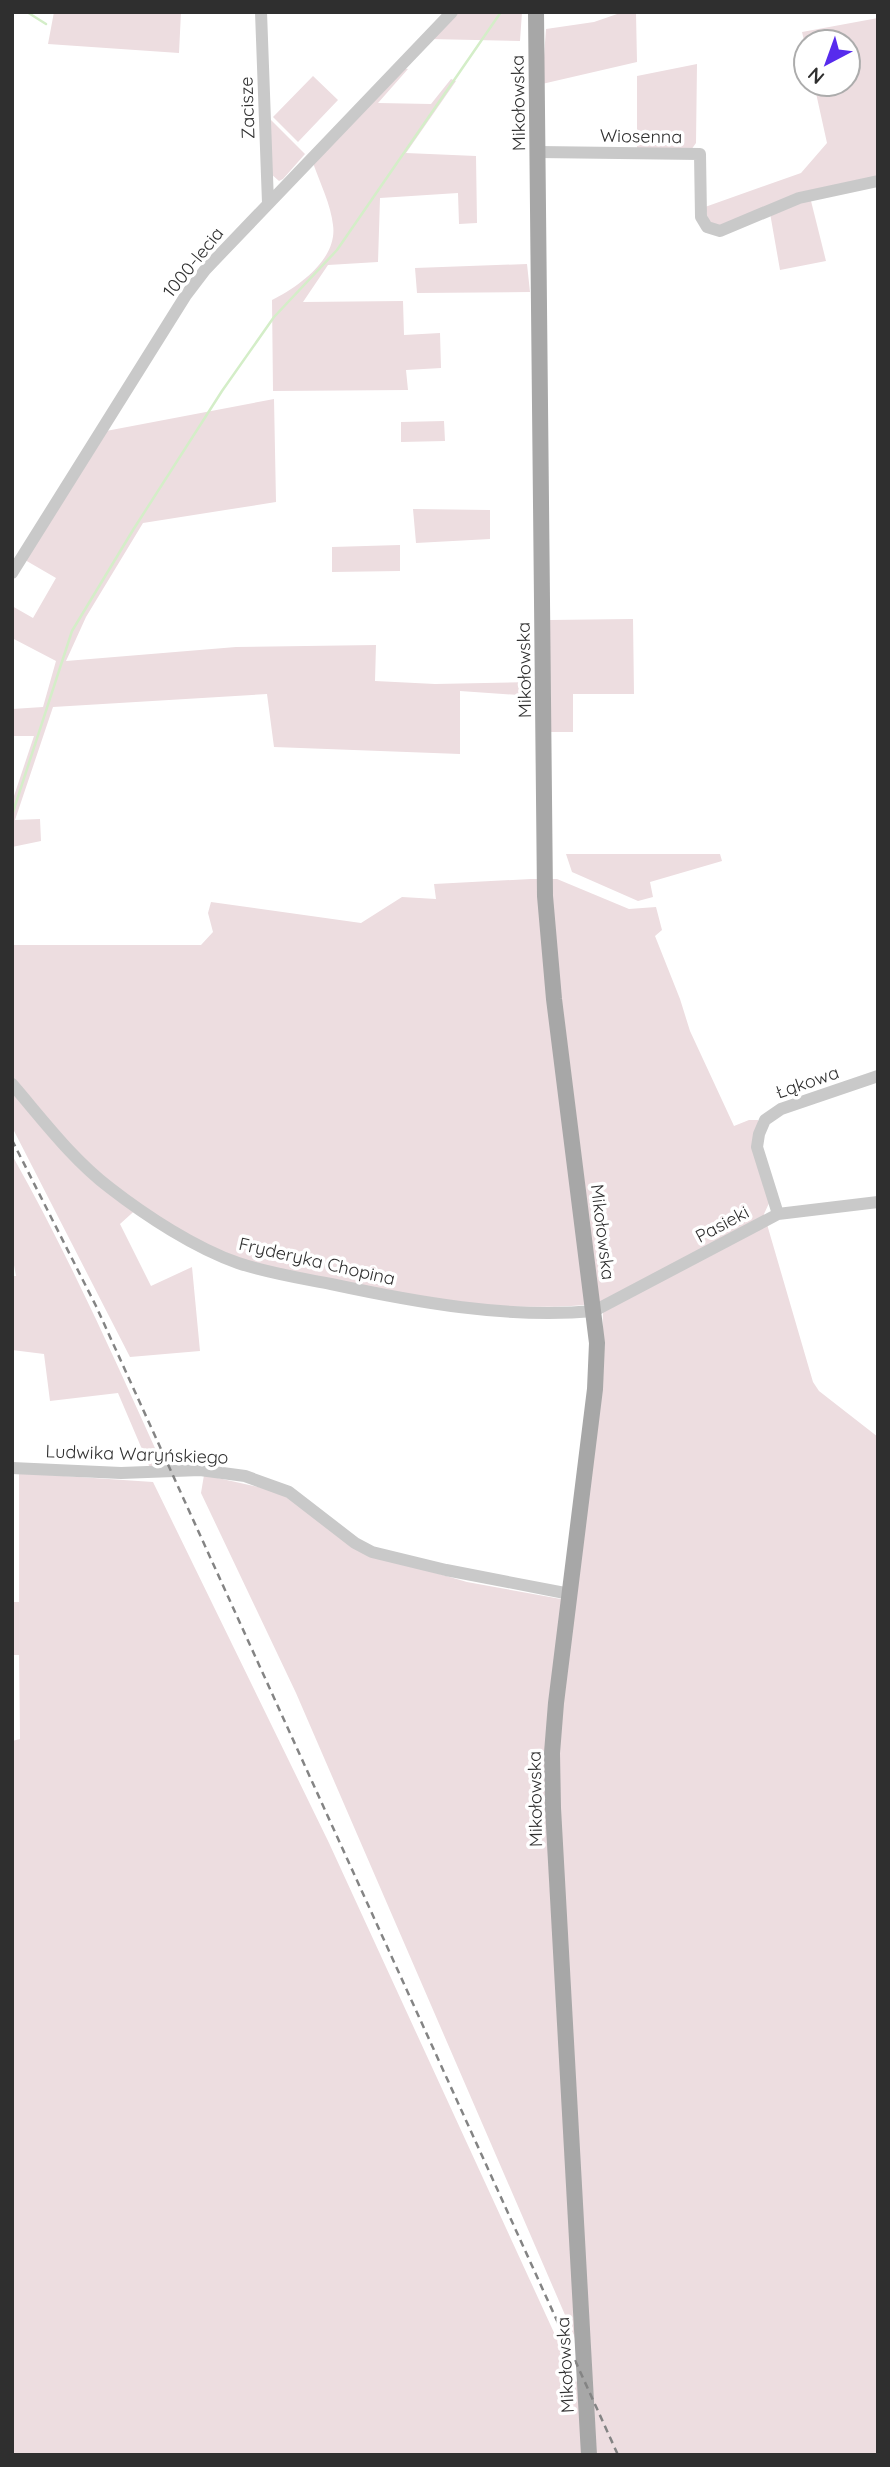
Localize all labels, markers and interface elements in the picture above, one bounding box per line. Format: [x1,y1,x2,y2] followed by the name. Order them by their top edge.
[792,28,862,98] north arrow
[506,55,530,151] street label: Mikołowska
[803,62,829,89] text: N
[234,76,260,140] street label: Zacisze
[600,124,682,148] street label: Wiosenna
[158,222,228,302] street label: 1000-lecia
[512,622,536,718] street label: Mikołowska
[772,1060,842,1104] street label: Łąkowa
[586,1183,620,1281] street label: Mikołowska
[691,1200,753,1248] street label: Pasieki
[237,1232,397,1290] street label: Fryderyka Chopina
[45,1439,229,1469] street label: Ludwika Waryńskiego
[523,1751,547,1847] street label: Mikołowska
[551,2316,579,2414] street label: Mikołowska

